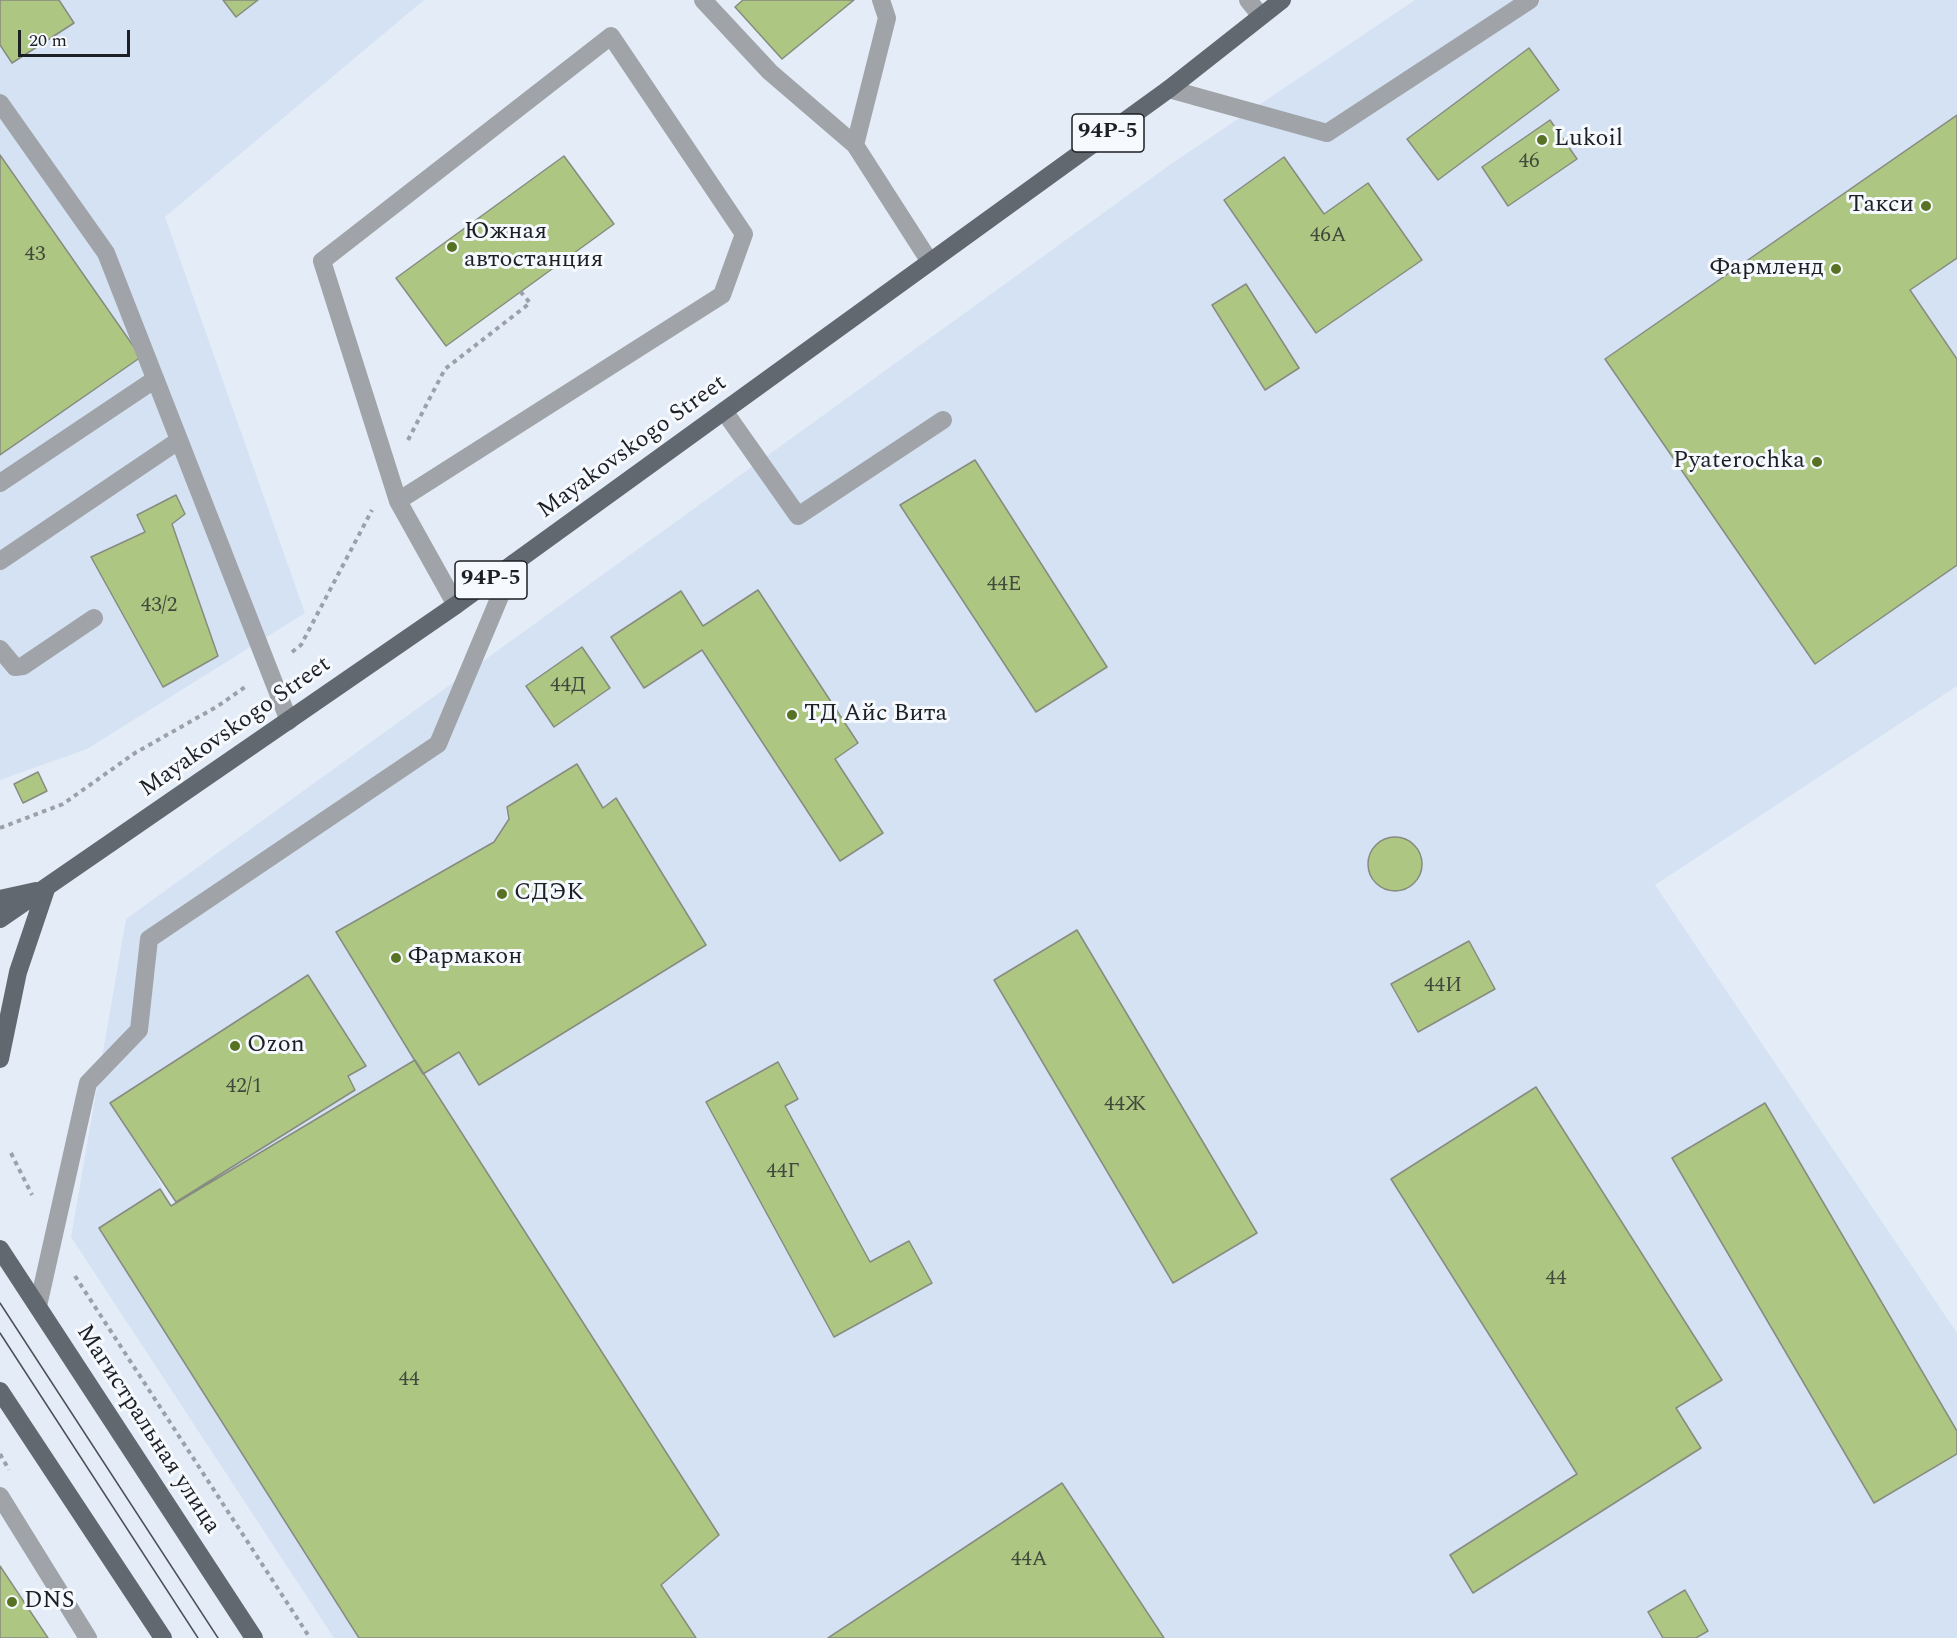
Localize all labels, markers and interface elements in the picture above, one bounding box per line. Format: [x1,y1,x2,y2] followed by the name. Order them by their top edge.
[21,18,134,56] scale bar
[29,27,67,54] text: 20 m
[1072,114,1144,152] road number: 94Р-5
[1554,126,1623,154] place label: Lukoil
[1535,133,1549,147] marker: Lukoil
[1519,150,1539,176] house number: 46
[1848,192,1914,220] place label: Такси
[1919,199,1933,213] marker: Такси
[464,219,603,275] place label: Южная автостанция
[1310,224,1346,250] house number: 46А
[445,240,459,254] marker: Южная автостанция
[25,243,45,269] house number: 43
[1710,255,1824,283] place label: Фармленд
[1829,262,1843,276] marker: Фармленд
[533,370,733,526] street label: Mayakovskogo Street
[1673,448,1805,476] place label: Pyaterochka
[1810,455,1824,469] marker: Pyaterochka
[455,561,527,599] road number: 94Р-5
[987,573,1021,599] house number: 44Е
[141,594,177,620] house number: 43/2
[135,651,337,805] street label: Mayakovskogo Street
[550,674,586,700] house number: 44Д
[804,701,947,729] place label: ТД Айс Вита
[785,708,799,722] marker: ТД Айс Вита
[514,880,584,908] place label: СДЭК
[495,887,509,901] marker: СДЭК
[408,944,522,972] place label: Фармакон
[389,951,403,965] marker: Фармакон
[1424,974,1462,1000] house number: 44И
[247,1032,305,1060] place label: Ozon
[228,1039,242,1053] marker: Ozon
[226,1075,262,1101] house number: 42/1
[1104,1093,1146,1119] house number: 44Ж
[766,1160,800,1186] house number: 44Г
[1546,1267,1566,1293] house number: 44
[69,1320,225,1540] street label: Магистральная улица
[399,1368,419,1394] house number: 44
[1011,1548,1047,1574] house number: 44А
[24,1588,75,1616] place label: DNS
[5,1595,19,1609] marker: DNS

